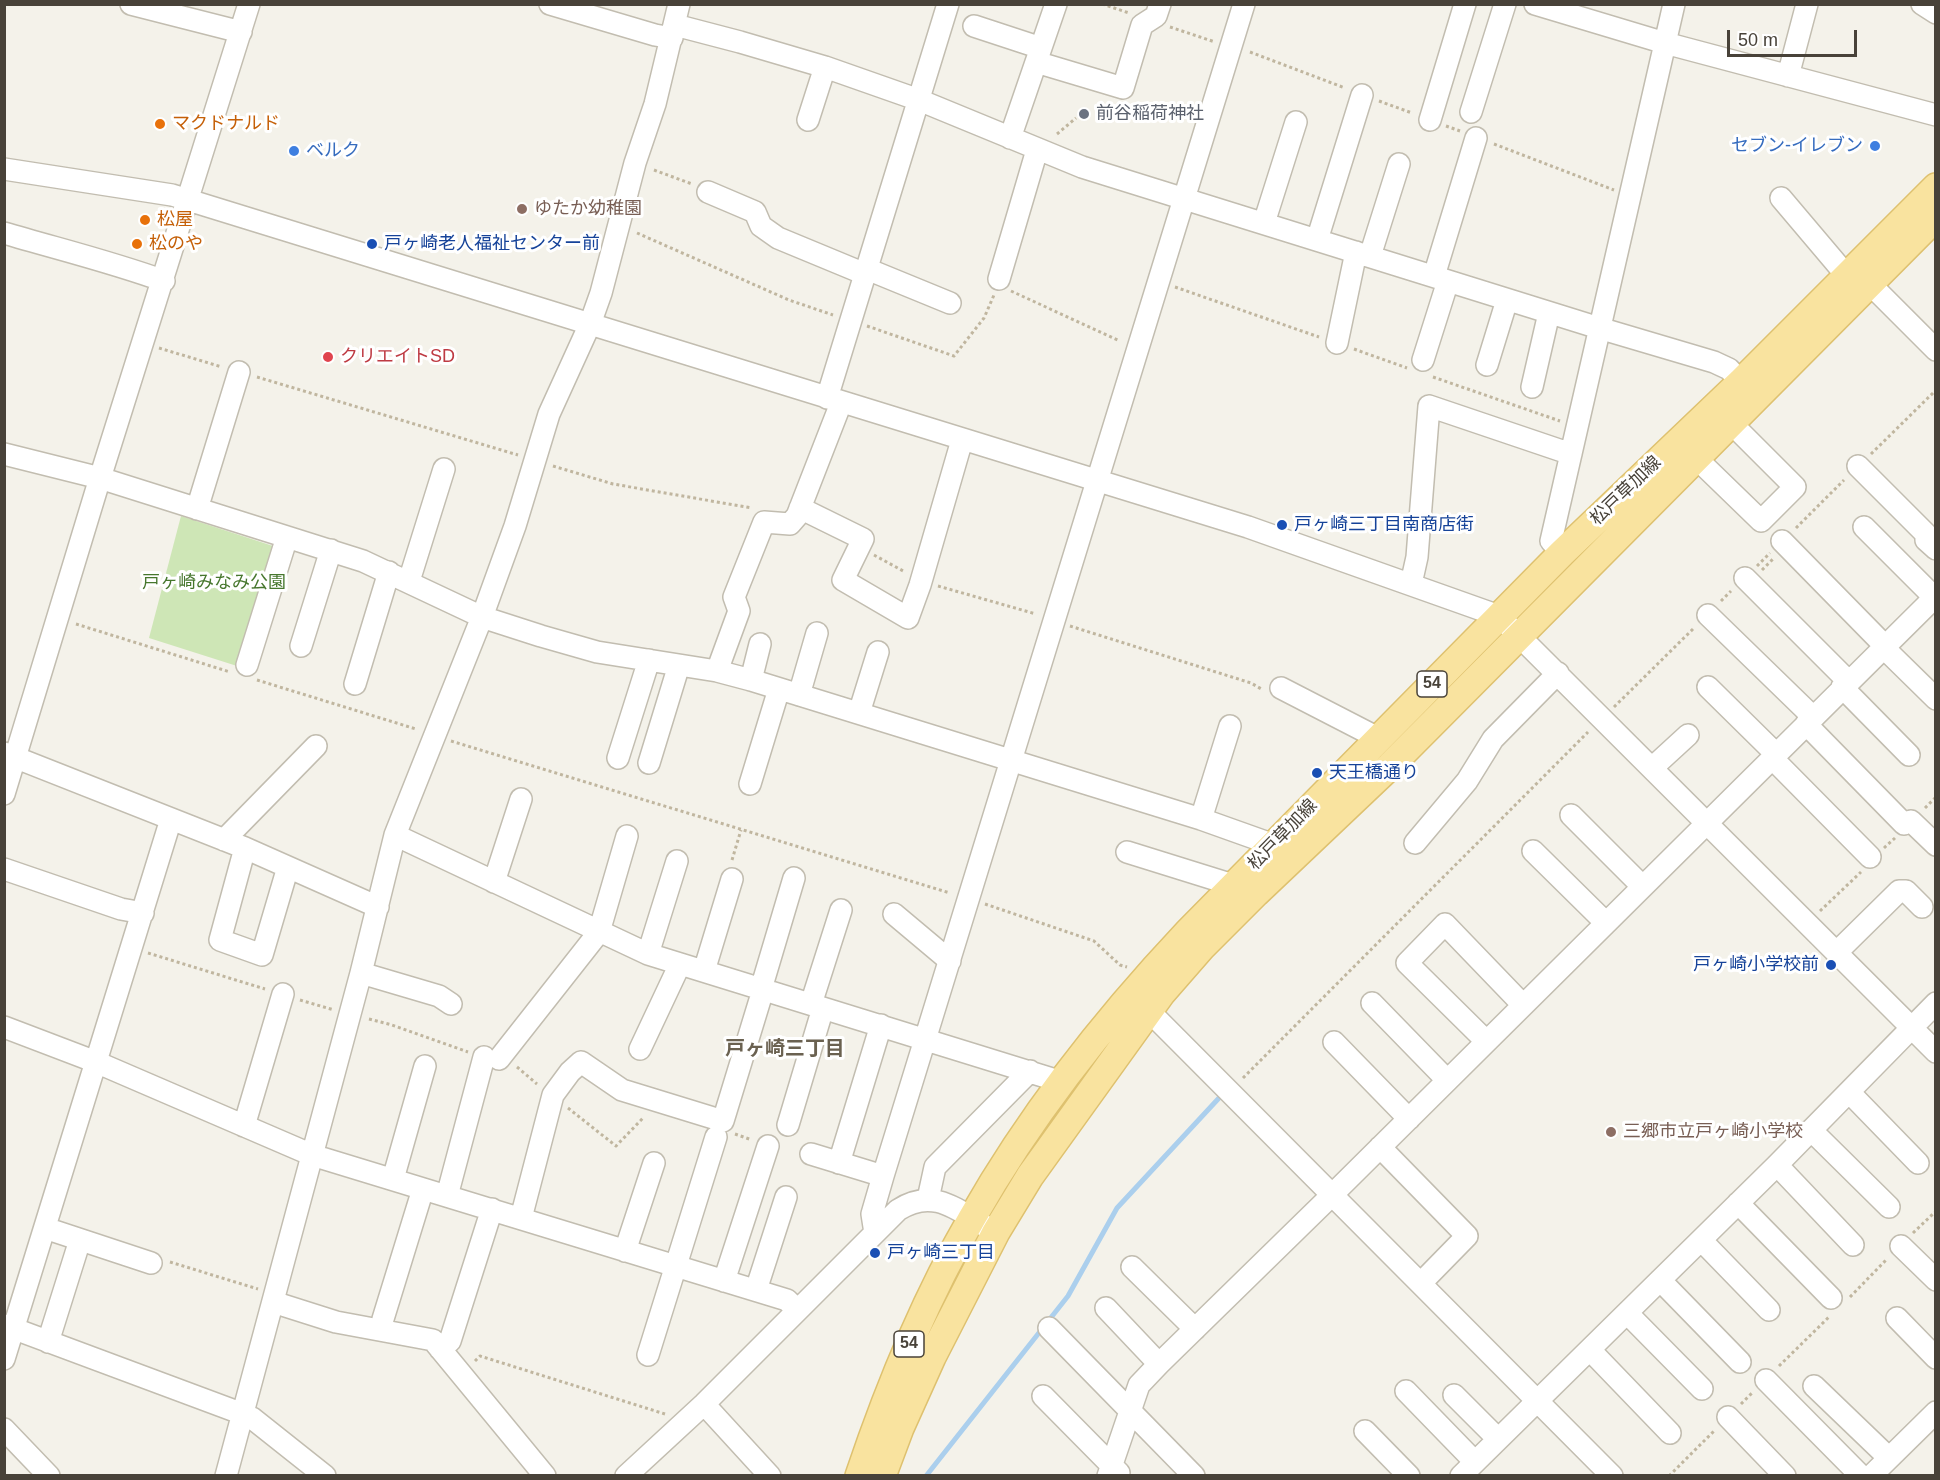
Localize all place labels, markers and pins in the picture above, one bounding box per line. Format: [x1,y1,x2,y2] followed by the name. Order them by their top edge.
[1096,103,1204,125] place label: 前谷稲荷神社
[1077,107,1091,121] marker: 前谷稲荷神社
[172,113,280,135] place label: マクドナルド
[153,117,167,131] marker: マクドナルド
[1731,135,1863,157] place label: セブン-イレブン
[1868,139,1882,153] marker: セブン-イレブン
[306,140,360,162] place label: ベルク
[287,144,301,158] marker: ベルク
[534,198,642,220] place label: ゆたか幼稚園
[515,202,529,216] marker: ゆたか幼稚園
[157,209,193,231] place label: 松屋
[138,213,152,227] marker: 松屋
[149,233,203,255] place label: 松のや
[384,233,600,255] place label: 戸ヶ崎老人福祉センター前
[130,237,144,251] marker: 松のや
[365,237,379,251] marker: 戸ヶ崎老人福祉センター前
[340,346,455,368] place label: クリエイトSD
[321,350,335,364] marker: クリエイトSD
[1294,514,1474,536] place label: 戸ヶ崎三丁目南商店街
[1275,518,1289,532] marker: 戸ヶ崎三丁目南商店街
[1329,762,1419,784] place label: 天王橋通り
[1310,766,1324,780] marker: 天王橋通り
[1693,954,1819,976] place label: 戸ヶ崎小学校前
[1824,958,1838,972] marker: 戸ヶ崎小学校前
[1623,1121,1803,1143] place label: 三郷市立戸ヶ崎小学校
[1604,1125,1618,1139] marker: 三郷市立戸ヶ崎小学校
[887,1242,995,1264] place label: 戸ヶ崎三丁目
[868,1246,882,1260] marker: 戸ヶ崎三丁目

